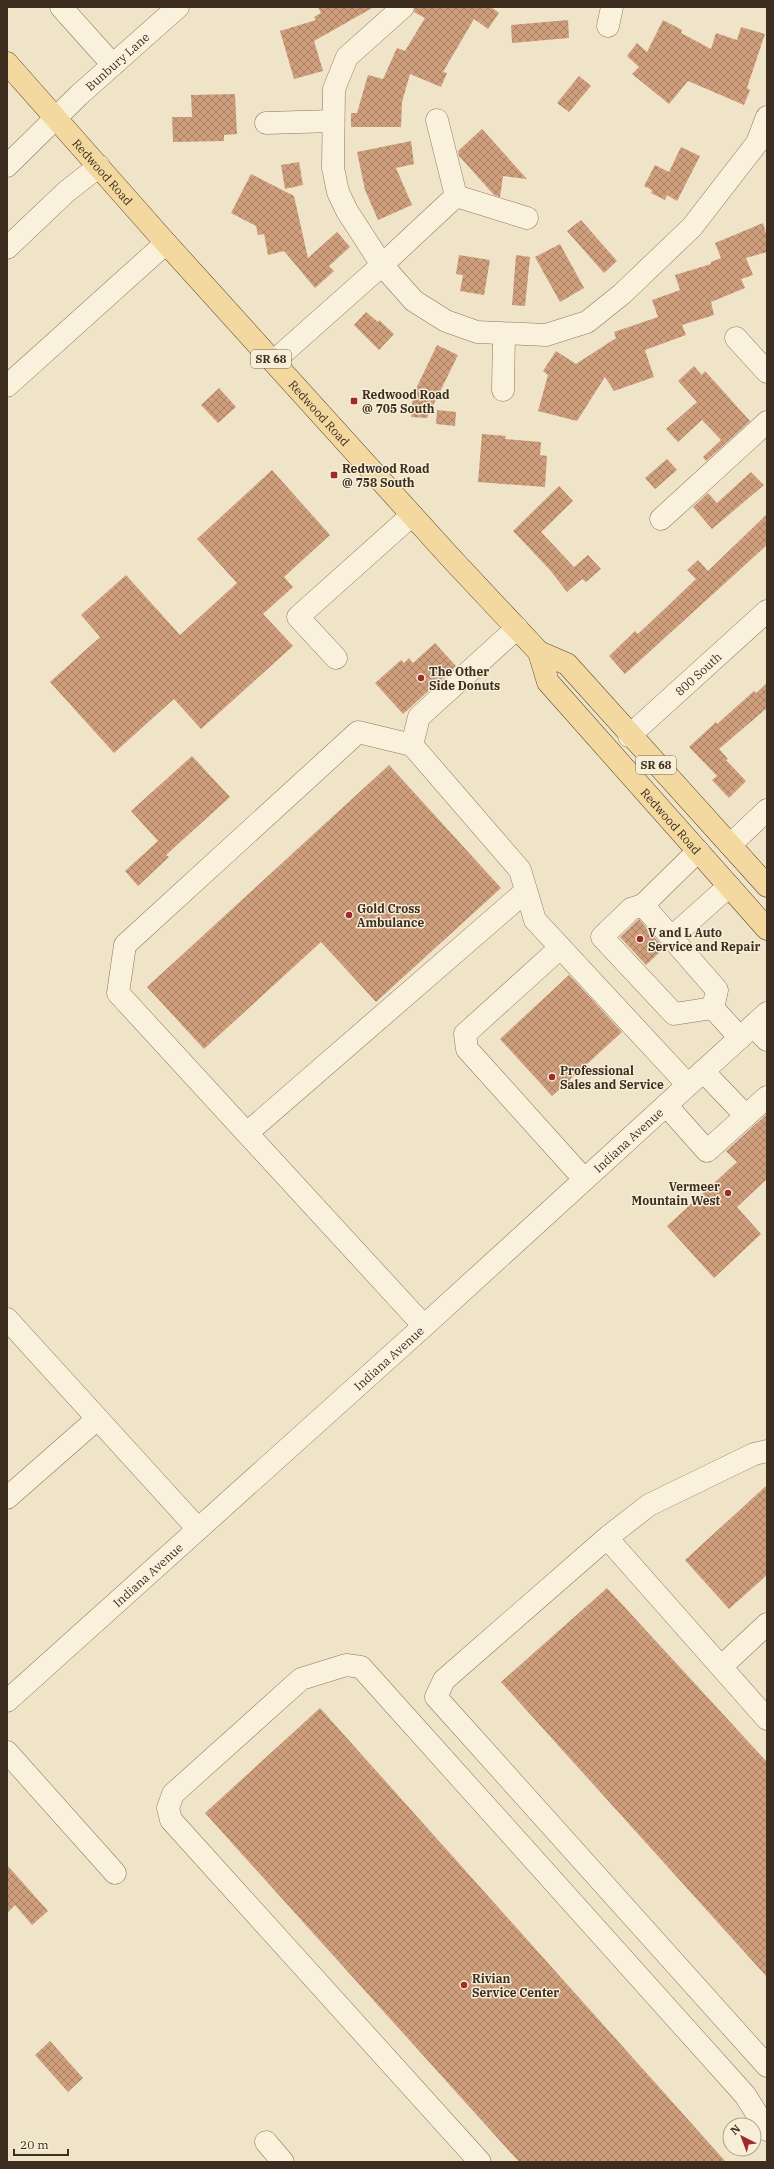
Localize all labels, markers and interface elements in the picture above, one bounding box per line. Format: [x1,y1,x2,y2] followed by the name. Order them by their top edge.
[82,29,152,94] street label: Bunbury Lane
[70,135,136,208] street label: Redwood Road
[251,350,291,368] road number: SR 68
[286,377,353,449] street label: Redwood Road
[362,387,450,416] place label: Redwood Road @ 705 South
[349,396,359,406] marker: Redwood Road @ 705 South
[342,461,430,490] place label: Redwood Road @ 758 South
[329,470,339,480] marker: Redwood Road @ 758 South
[672,648,725,698] street label: 800 South
[429,664,500,693] place label: The Other Side Donuts
[416,673,426,683] marker: The Other Side Donuts
[636,756,676,774] road number: SR 68
[638,785,704,857] street label: Redwood Road
[357,901,424,930] place label: Gold Cross Ambulance
[344,910,354,920] marker: Gold Cross Ambulance
[648,925,760,954] place label: V and L Auto Service and Repair
[635,934,645,944] marker: V and L Auto Service and Repair
[560,1063,664,1092] place label: Professional Sales and Service
[547,1072,557,1082] marker: Professional Sales and Service
[590,1104,666,1175] street label: Indiana Avenue
[631,1179,721,1208] place label: Vermeer Mountain West
[723,1188,733,1198] marker: Vermeer Mountain West
[350,1323,426,1393] street label: Indiana Avenue
[110,1539,186,1610] street label: Indiana Avenue
[472,1971,559,2000] place label: Rivian Service Center
[459,1980,469,1990] marker: Rivian Service Center
[722,2117,762,2157] north arrow
[727,2121,743,2138] text: N
[14,2131,68,2157] scale bar
[20,2137,49,2152] text: 20 m

